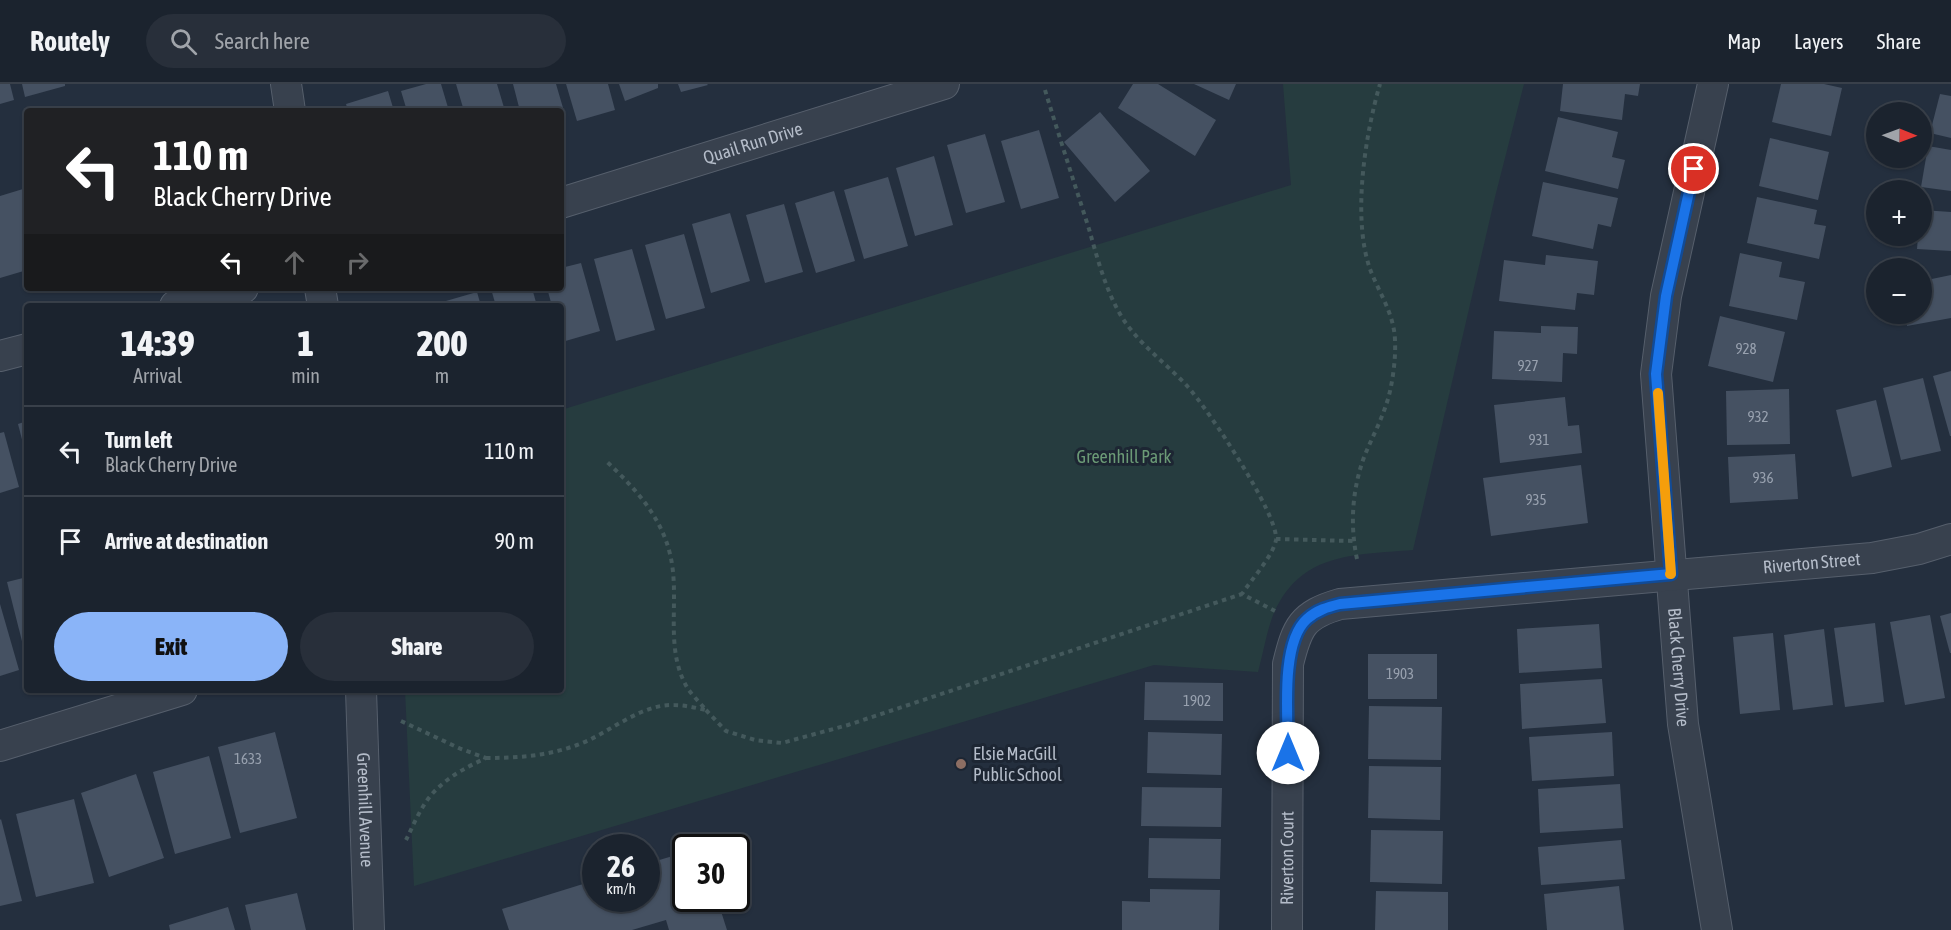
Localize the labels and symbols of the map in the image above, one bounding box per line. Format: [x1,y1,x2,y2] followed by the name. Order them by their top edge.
[1866,102,1932,168] north arrow
[701,118,805,168] street label: Quail Run Drive
[1668,143,1719,194] pin
[1735,340,1757,357] house number: 928
[1517,357,1539,374] house number: 927
[1747,408,1769,425] house number: 932
[1528,431,1550,448] house number: 931
[1077,446,1171,467] park label: Greenhill Park
[1752,469,1774,486] house number: 936
[1525,491,1547,508] house number: 935
[1762,548,1861,577] street label: Riverton Street
[1664,607,1694,728] street label: Black Cherry Drive
[1386,665,1414,682] house number: 1903
[1183,692,1211,709] house number: 1902
[1256,721,1320,785] position arrow
[973,743,1062,785] place label: Elsie MacGill Public School
[234,750,262,767] house number: 1633
[353,752,378,868] street label: Greenhill Avenue
[954,757,968,771] marker: Elsie MacGill Public School
[1276,811,1297,905] street label: Riverton Court
[672,834,750,912] speed limit sign: 30

